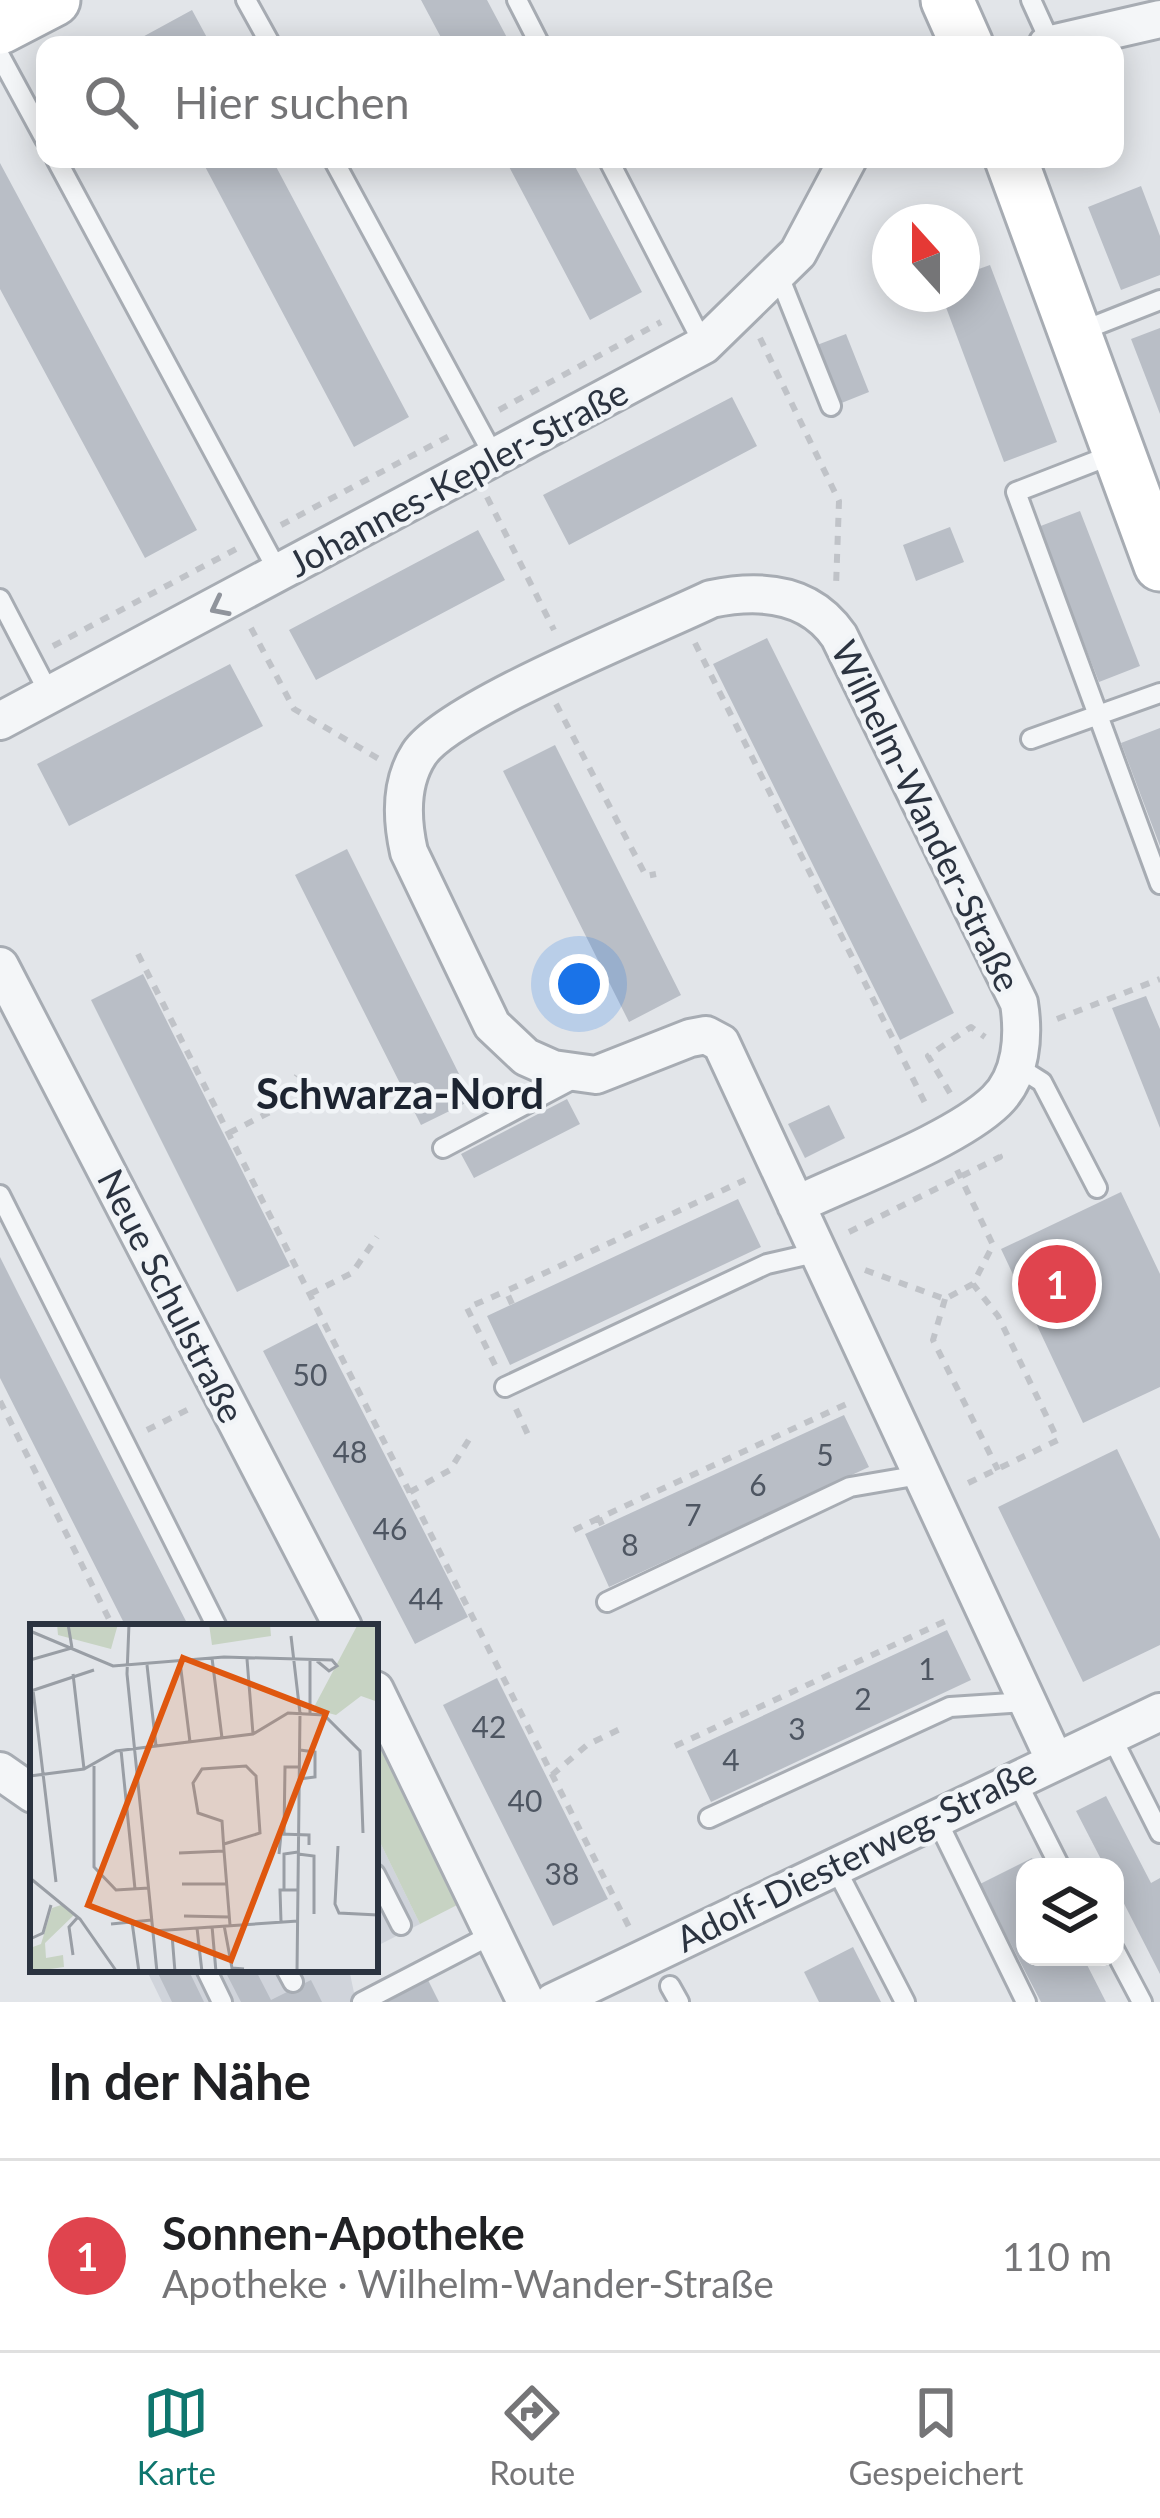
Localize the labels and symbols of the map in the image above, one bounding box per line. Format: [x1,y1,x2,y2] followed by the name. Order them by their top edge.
[872,204,980,312] north arrow
[280,369,635,585] street label: Johannes-Kepler-Straße
[210,592,232,615] one-way arrow
[823,633,1031,998] street label: Wilhelm-Wander-Straße
[549,954,609,1014] your location
[256,1068,544,1118] district label: Schwarza-Nord
[89,1161,255,1430] street label: Neue Schulstraße
[1018,1239,1096,1329] pin: 1
[293,1356,327,1392] house number: 50
[333,1433,367,1469] house number: 48
[816,1436,834,1472] house number: 5
[749,1466,767,1502] house number: 6
[684,1496,702,1532] house number: 7
[373,1510,407,1546] house number: 46
[621,1526,639,1562] house number: 8
[409,1580,443,1616] house number: 44
[30,1624,378,1972] inset map
[918,1650,936,1686] house number: 1
[854,1680,872,1716] house number: 2
[472,1708,506,1744] house number: 42
[788,1710,806,1746] house number: 3
[722,1741,740,1777] house number: 4
[668,1748,1043,1960] street label: Adolf-Diesterweg-Straße
[508,1782,542,1818] house number: 40
[545,1855,579,1891] house number: 38

